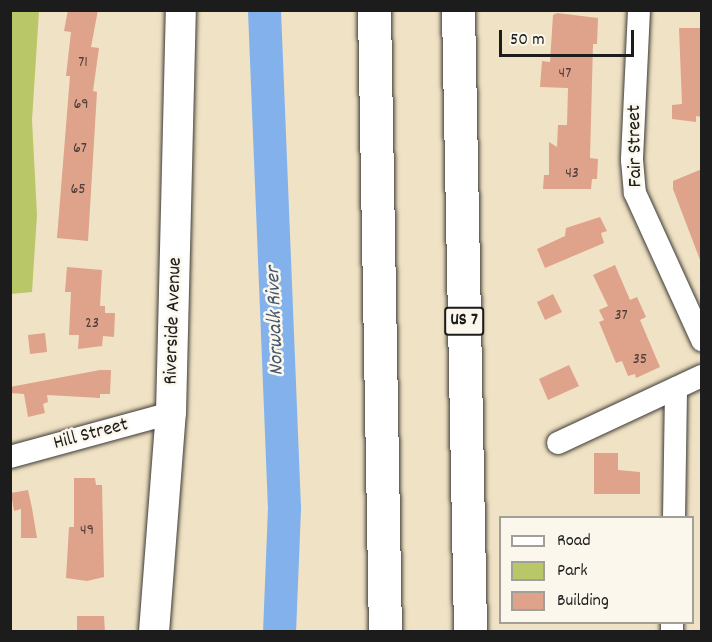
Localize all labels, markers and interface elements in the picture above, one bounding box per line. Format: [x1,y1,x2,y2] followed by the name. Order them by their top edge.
[502,18,637,56] scale bar
[510,28,545,53] text: 50 m
[78,53,88,73] house number: 71
[559,64,571,84] house number: 47
[73,95,89,115] house number: 69
[623,105,649,187] street label: Fair Street
[73,139,87,159] house number: 67
[565,164,579,184] house number: 43
[70,180,86,200] house number: 65
[160,257,188,385] street label: Riverside Avenue
[262,266,290,376] water label: Norwalk River
[443,306,485,336] road number: US 7
[614,306,628,326] house number: 37
[85,314,99,334] house number: 23
[633,350,647,370] house number: 35
[51,413,131,457] street label: Hill Street
[499,516,694,624] legend
[80,521,94,541] house number: 49
[557,529,591,554] text: Road
[557,559,588,584] text: Park
[557,589,609,614] text: Building

